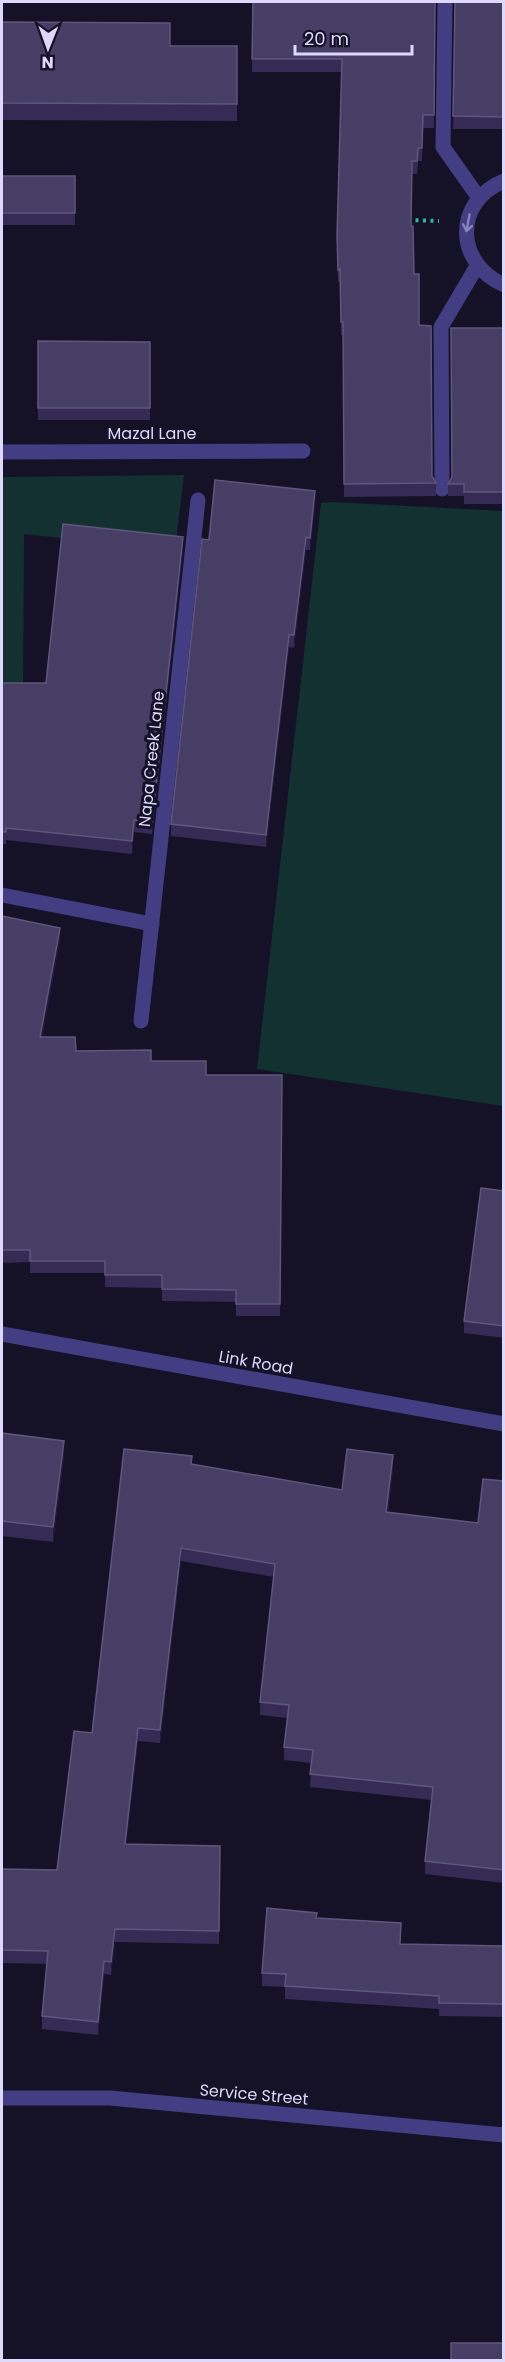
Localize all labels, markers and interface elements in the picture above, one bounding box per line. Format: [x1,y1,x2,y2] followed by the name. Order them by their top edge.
[18,18,78,78] north arrow
[295,18,412,56] scale bar
[304,26,349,51] text: 20 m
[42,51,54,74] text: N
[462,213,473,232] one-way arrow
[108,422,196,445] street label: Mazal Lane
[133,690,170,828] street label: Napa Creek Lane
[217,1345,295,1380] street label: Link Road
[199,2078,309,2111] street label: Service Street

